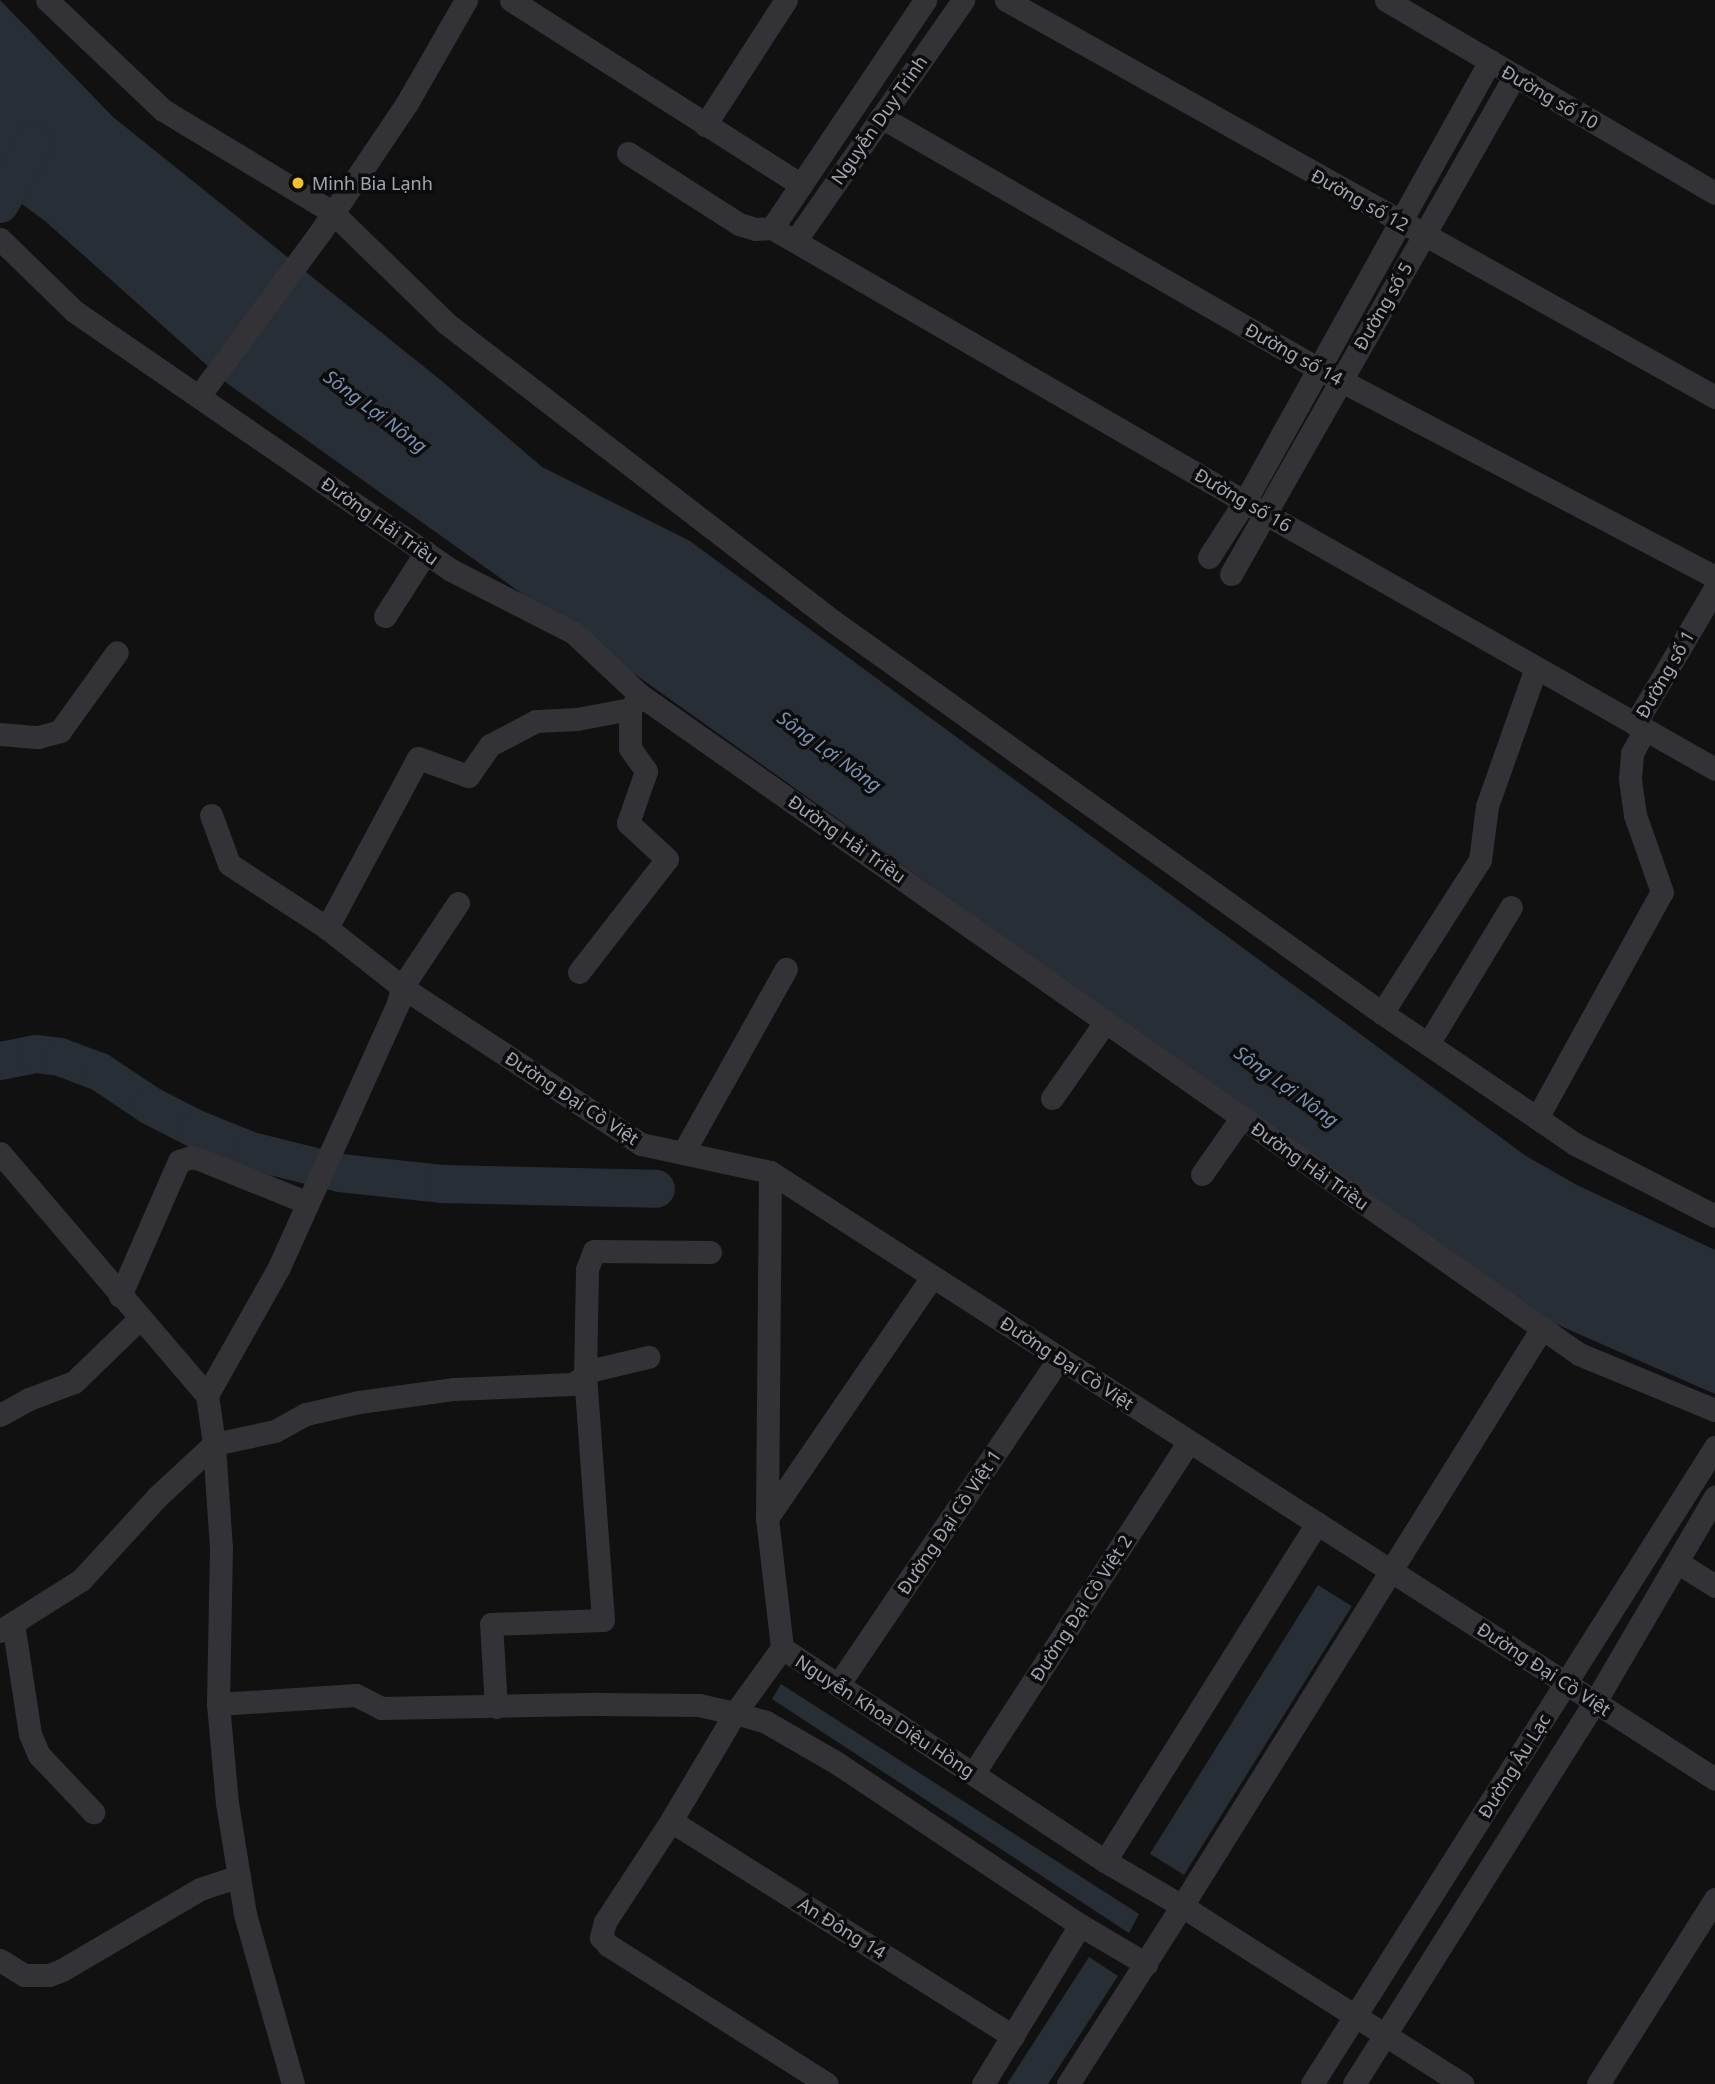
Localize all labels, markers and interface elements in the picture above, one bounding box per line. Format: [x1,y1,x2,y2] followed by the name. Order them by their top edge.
[826,51,932,189] street label: Nguyễn Duy Trinh
[1498,61,1602,133] street label: Đường số 10
[1308,164,1412,236] street label: Đường số 12
[312,172,433,194] place label: Minh Bia Lạnh
[290,175,306,191] marker: Minh Bia Lạnh
[1349,258,1417,354] street label: Đường số 5
[1242,318,1346,390] street label: Đường số 14
[319,366,431,458] water label: Sông Lợi Nông
[1191,464,1295,536] street label: Đường số 16
[317,472,443,570] street label: Đường Hải Triều
[1631,626,1699,722] street label: Đường số 1
[773,707,885,797] water label: Sông Lợi Nông
[784,790,910,888] street label: Đường Hải Triều
[1230,1042,1342,1132] water label: Sông Lợi Nông
[501,1047,643,1149] street label: Đường Đại Cồ Việt
[1247,1117,1373,1215] street label: Đường Hải Triều
[996,1312,1138,1414] street label: Đường Đại Cồ Việt
[893,1446,1005,1598] street label: Đường Đại Cồ Việt 1
[1026,1531,1136,1685] street label: Đường Đại Cồ Việt 2
[1473,1618,1615,1720] street label: Đường Đại Cồ Việt
[791,1650,979,1782] street label: Nguyễn Khoa Diệu Hồng
[1473,1710,1555,1822] street label: Đường Âu Lạc
[794,1893,890,1963] street label: An Đông 14

